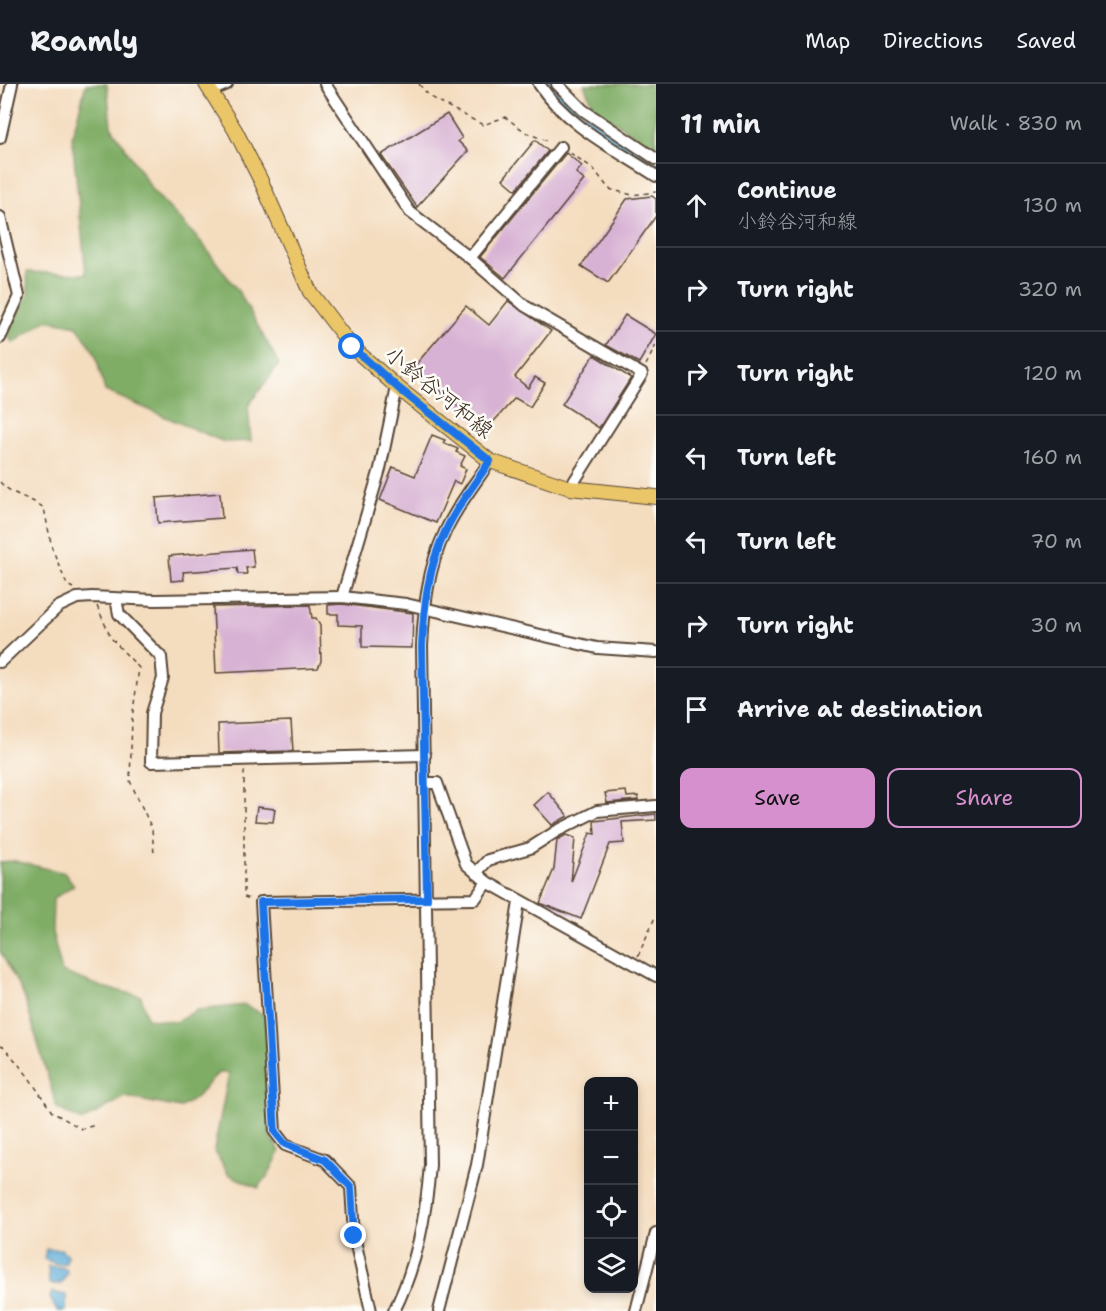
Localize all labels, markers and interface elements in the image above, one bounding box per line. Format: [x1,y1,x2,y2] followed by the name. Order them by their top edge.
[30,22,138,60] text: Roamly
[805,27,850,55] text: Map
[883,27,983,55] text: Directions
[1016,27,1076,55] text: Saved
[680,106,761,141] text: 11 min
[950,110,1082,136] text: Walk · 830 m
[737,176,837,205] text: Continue
[680,189,713,222] icon: ahead
[1023,192,1082,218] text: 130 m
[737,208,857,234] text: 小鈴谷河和線
[680,273,713,306] icon: right
[737,275,854,304] text: Turn right
[1018,276,1082,302] text: 320 m
[338,333,364,359] route start
[379,339,499,445] street label: 小鈴谷河和線
[680,357,713,390] icon: right
[737,359,854,388] text: Turn right
[1023,360,1082,386] text: 120 m
[680,441,713,474] icon: left
[737,443,836,472] text: Turn left
[1023,444,1082,470] text: 160 m
[680,525,713,558] icon: left
[737,527,836,556] text: Turn left
[1030,528,1082,554] text: 70 m
[680,609,713,642] icon: right
[737,611,854,640] text: Turn right
[1030,612,1082,638] text: 30 m
[680,693,713,726] icon: arrive
[737,695,983,724] text: Arrive at destination
[680,768,875,828] button: Save
[887,768,1082,828] button: Share
[584,1077,638,1293] map controls
[584,1077,638,1131] button: +
[584,1131,638,1185] button: −
[584,1185,638,1239] button: locate
[340,1222,366,1248] route end
[584,1239,638,1293] button: layers

